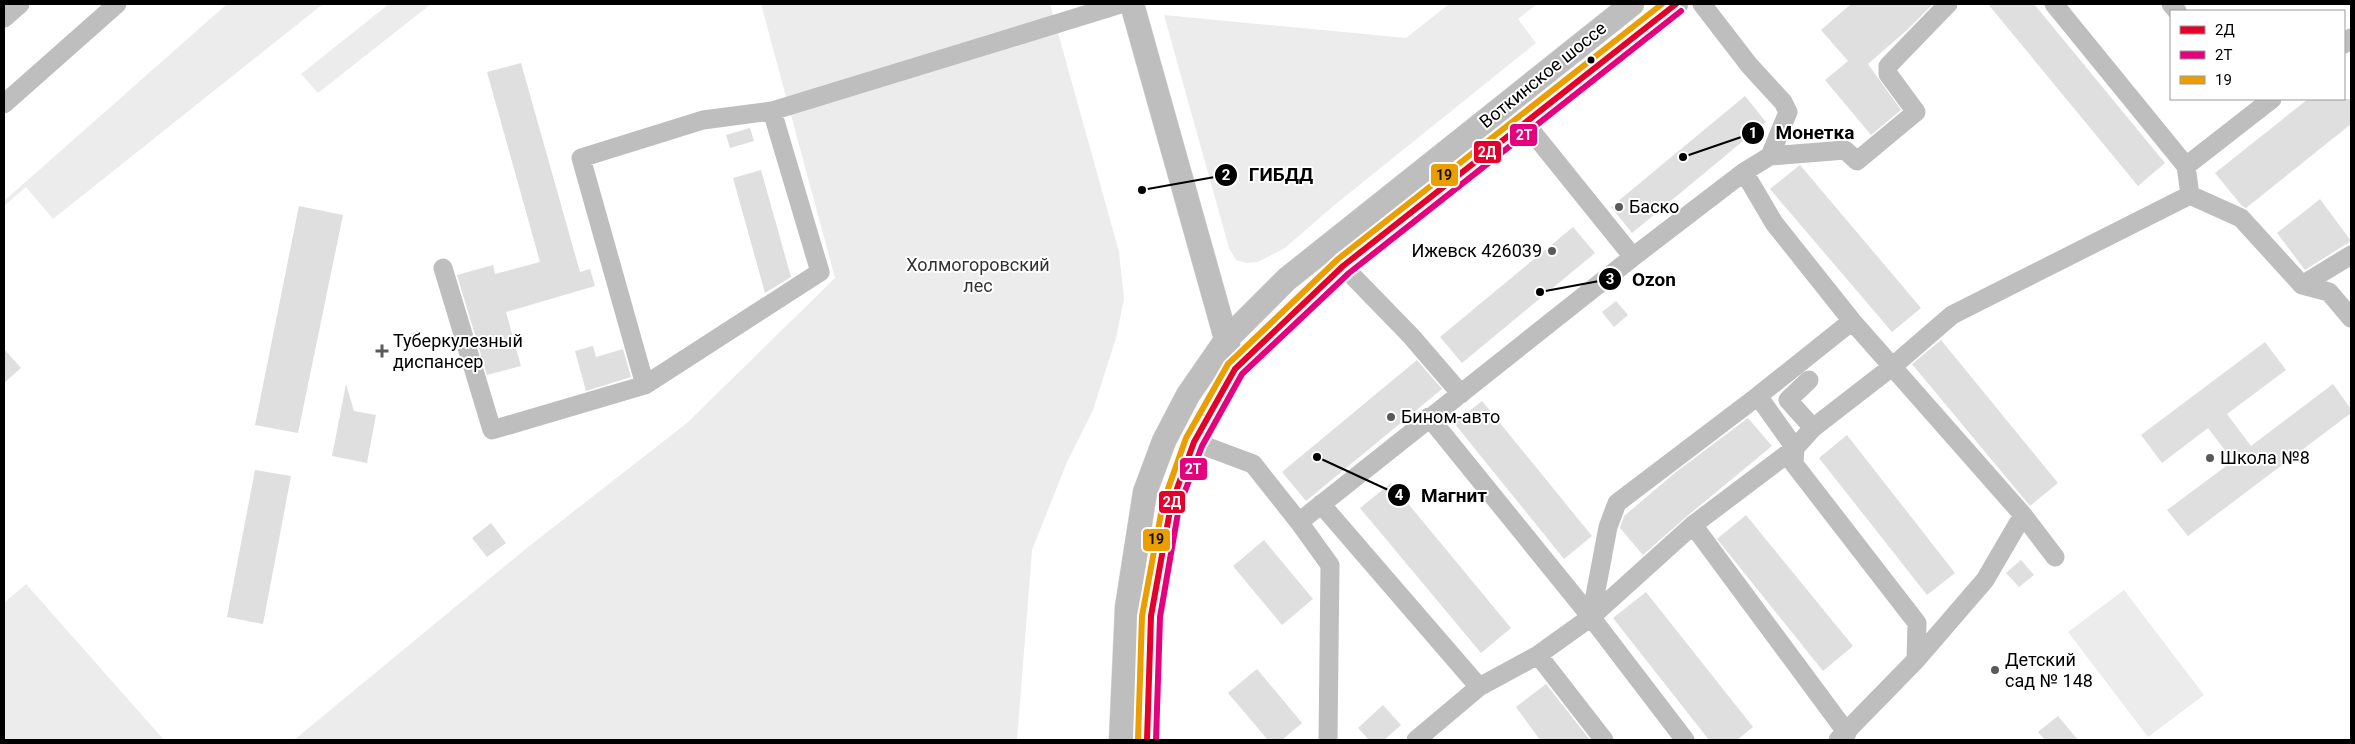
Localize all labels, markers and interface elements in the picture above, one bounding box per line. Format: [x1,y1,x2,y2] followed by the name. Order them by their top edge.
[2170,10,2345,100] legend
[1475,17,1610,132] street label: Воткинское шоссе
[2215,21,2235,39] text: 2Д
[2215,46,2232,64] text: 2Т
[1586,55,1596,65] unlabelled marker
[2215,71,2232,89] text: 19
[1741,116,1864,150] callout: Монетка
[1776,121,1854,144] text: Монетка
[1509,123,1538,147] line badge: 2Т
[1749,124,1757,142] text: 1
[1516,127,1533,143] text: 2Т
[1473,140,1502,164] line badge: 2Д
[1478,144,1497,160] text: 2Д
[1214,158,1323,192] callout: ГИБДД
[1249,163,1313,186] text: ГИБДД
[1430,163,1459,187] line badge: 19
[1222,166,1231,184] text: 2
[1436,167,1452,183] text: 19
[1629,196,1679,217] place label: Баско
[1613,201,1625,213] marker: Баско
[1411,240,1542,261] place label: Ижевск 426039
[1546,245,1558,257] marker: Ижевск 426039
[906,254,1050,296] park label: Холмогоровский лес
[1597,262,1686,296] callout: Ozon
[1632,268,1676,291] text: Ozon
[1606,270,1614,288] text: 3
[393,330,523,372] place label: Туберкулезный диспансер
[375,344,389,358] marker: Туберкулезный диспансер
[1401,406,1500,427] place label: Бином-авто
[1385,411,1397,423] marker: Бином-авто
[2220,447,2310,468] place label: Школа №8
[2204,452,2216,464] marker: Школа №8
[1179,457,1208,481] line badge: 2Т
[1185,461,1202,477] text: 2Т
[1386,478,1497,512] callout: Магнит
[1421,484,1487,507] text: Магнит
[1395,486,1404,504] text: 4
[1158,490,1186,514] line badge: 2Д
[1163,494,1182,510] text: 2Д
[1142,528,1171,552] line badge: 19
[1148,531,1164,547] text: 19
[2005,649,2093,691] place label: Детский сад № 148
[1989,664,2001,676] marker: Детский сад № 148

